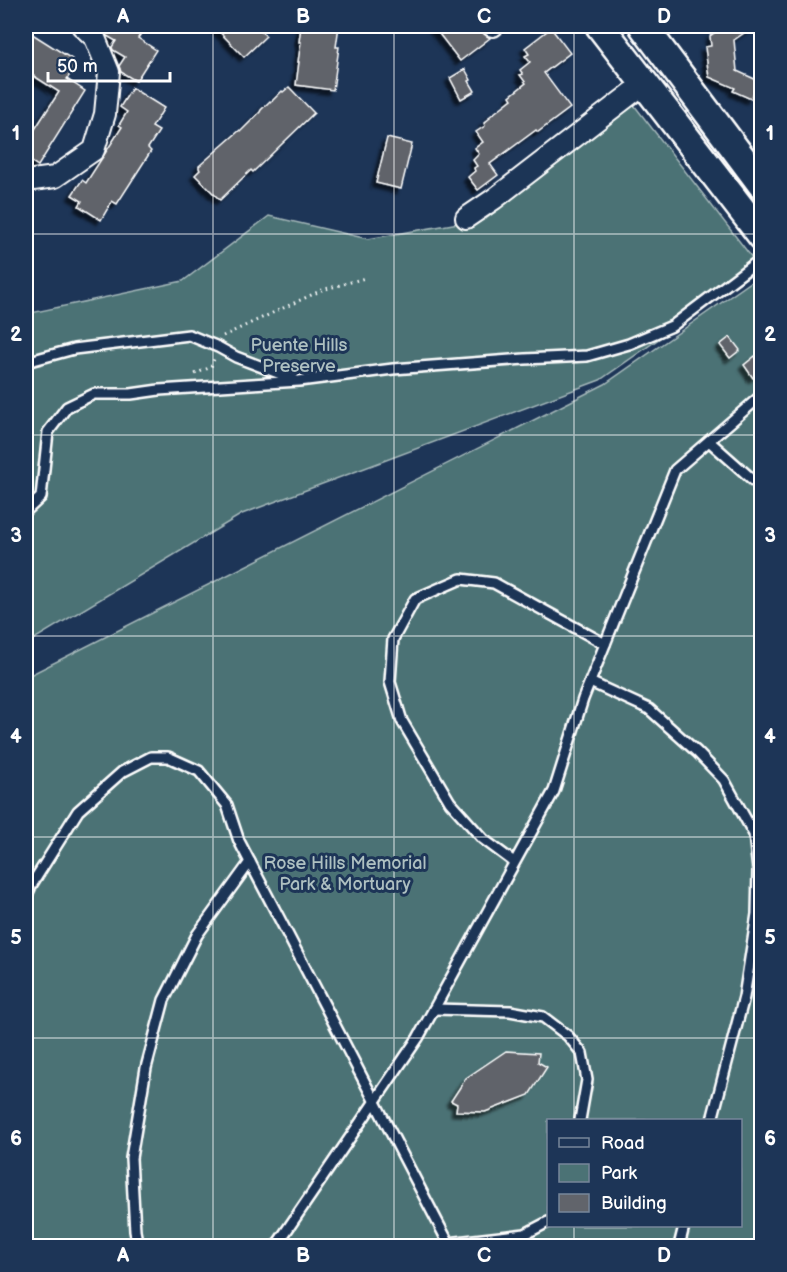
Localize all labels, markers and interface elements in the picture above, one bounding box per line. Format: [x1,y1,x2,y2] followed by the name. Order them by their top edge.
[116,5,130,29] text: A
[296,5,310,29] text: B
[477,5,491,29] text: C
[657,5,671,29] text: D
[48,45,170,83] scale bar
[57,56,98,77] text: 50 m
[12,122,20,146] text: 1
[766,122,774,146] text: 1
[10,323,22,347] text: 2
[764,323,776,347] text: 2
[250,335,348,377] park label: Puente Hills Preserve
[10,524,22,548] text: 3
[764,524,776,548] text: 3
[10,725,22,749] text: 4
[764,725,776,749] text: 4
[264,853,426,895] park label: Rose Hills Memorial Park & Mortuary
[10,926,22,950] text: 5
[764,926,776,950] text: 5
[547,1119,742,1227] legend
[10,1127,22,1151] text: 6
[764,1127,776,1151] text: 6
[601,1133,645,1154] text: Road
[601,1163,637,1184] text: Park
[601,1193,667,1214] text: Building
[116,1244,130,1268] text: A
[296,1244,310,1268] text: B
[477,1244,491,1268] text: C
[657,1244,671,1268] text: D

